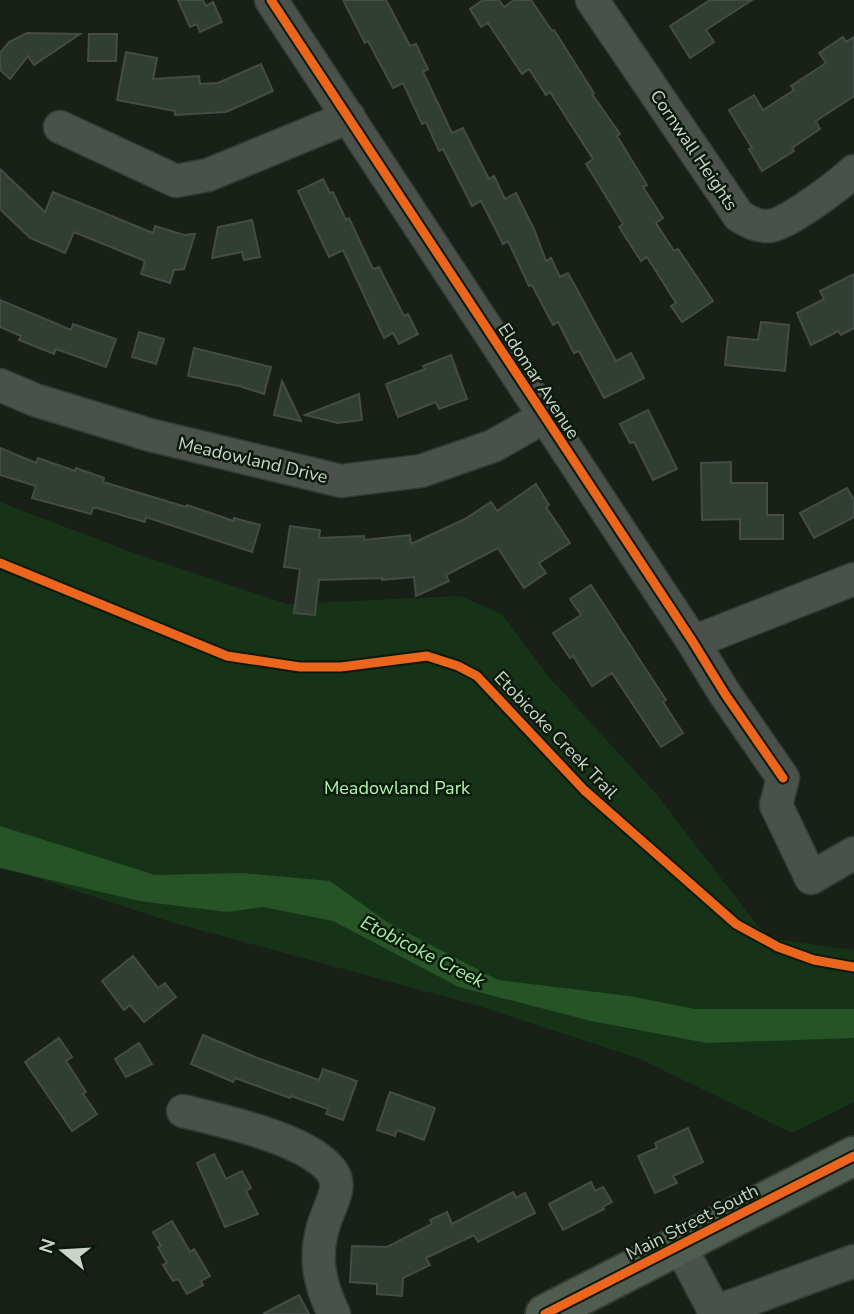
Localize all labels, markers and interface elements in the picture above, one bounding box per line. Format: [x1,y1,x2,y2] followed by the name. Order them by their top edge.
[645,85,743,215] street label: Cornwall Heights
[493,318,585,444] street label: Eldomar Avenue
[176,431,330,489] street label: Meadowland Drive
[489,666,624,804] street label: Etobicoke Creek Trail
[324,776,471,800] park label: Meadowland Park
[356,909,490,995] water label: Etobicoke Creek
[622,1178,762,1266] street label: Main Street South
[28,1216,98,1286] north arrow
[33,1235,62,1257] text: N

